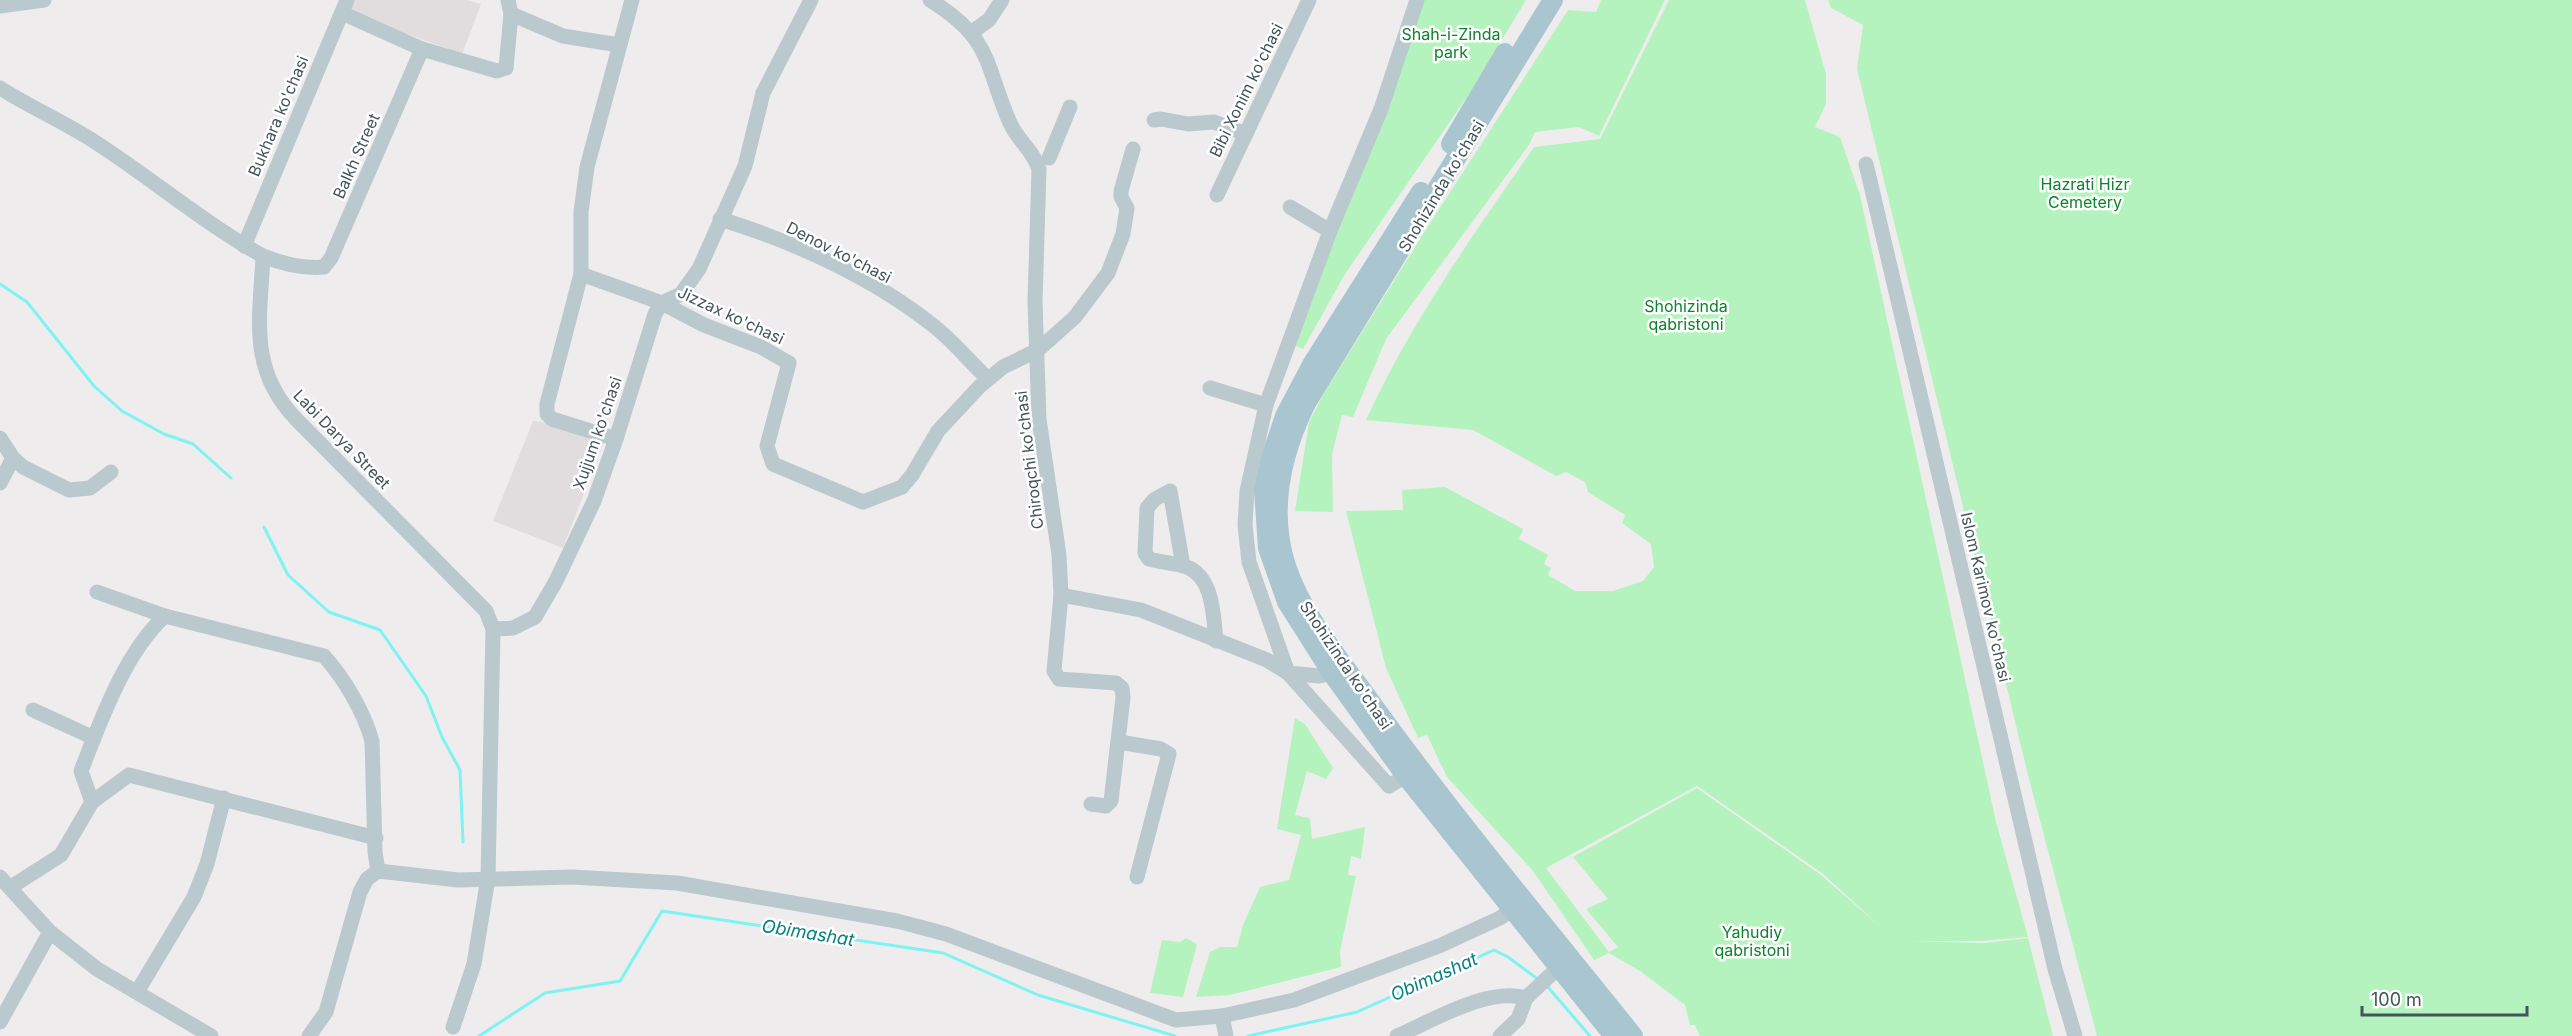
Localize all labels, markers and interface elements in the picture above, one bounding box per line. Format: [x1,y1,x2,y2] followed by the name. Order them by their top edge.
[1205,20,1287,160] street label: Bibi Xonim ko'chasi
[1402,24,1500,62] park label: Shah-i-Zinda park
[244,53,312,179] street label: Bukhara ko'chasi
[328,110,384,202] street label: Balkh Street
[1394,116,1488,256] street label: Shohizinda ko'chasi
[2041,174,2129,212] park label: Hazrati Hizr Cemetery
[783,217,895,287] street label: Denov ko'chasi
[675,282,787,348] street label: Jizzax ko'chasi
[1644,296,1728,334] park label: Shohizinda qabristoni
[568,374,626,492] street label: Xujjum ko'chasi
[289,385,395,493] street label: Labi Darya Street
[1011,390,1047,530] street label: Chiroqchi ko'chasi
[1957,510,2015,684] street label: Islom Karimov ko'chasi
[1296,597,1396,733] street label: Shohizinda ko'chasi
[760,915,857,950] water label: Obimashat
[1714,922,1790,960] park label: Yahudiy qabristoni
[1387,948,1482,1005] water label: Obimashat
[2362,979,2527,1017] scale bar
[2371,989,2422,1010] text: 100 m

